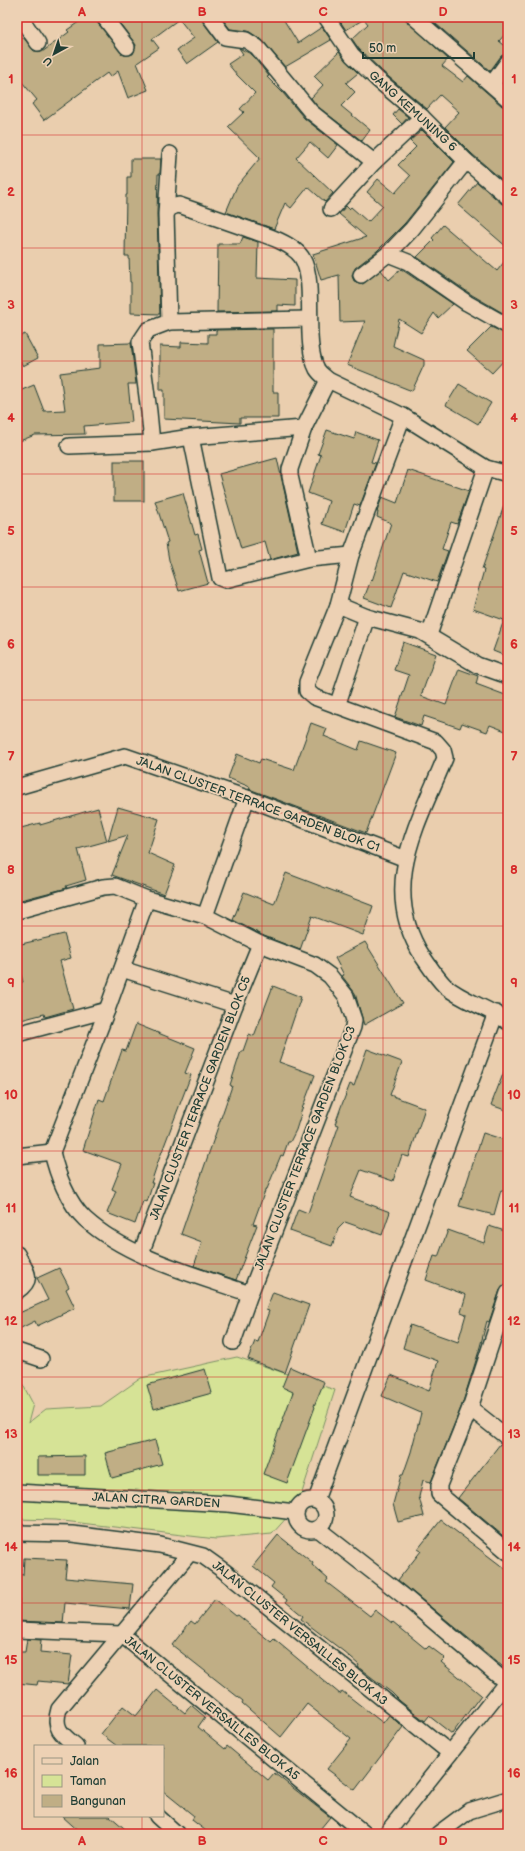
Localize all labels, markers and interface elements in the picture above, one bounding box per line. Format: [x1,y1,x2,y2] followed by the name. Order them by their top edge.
[77,4,86,20] text: A
[197,4,207,20] text: B
[318,4,328,20] text: C
[438,4,448,20] text: D
[34,34,74,74] north arrow
[363,34,474,60] scale bar
[369,41,396,56] text: 50 m
[41,54,55,69] text: U
[365,68,460,155] street label: GANG KEMUNING 6
[8,71,14,87] text: 1
[511,71,517,87] text: 1
[7,184,15,200] text: 2
[510,184,518,200] text: 2
[7,297,15,313] text: 3
[510,297,518,313] text: 3
[7,410,15,426] text: 4
[510,410,518,426] text: 4
[7,523,15,539] text: 5
[510,523,518,539] text: 5
[7,636,15,652] text: 6
[510,636,518,652] text: 6
[7,749,15,765] text: 7
[510,749,518,765] text: 7
[134,753,382,856] street label: JALAN CLUSTER TERRACE GARDEN BLOK C1
[7,862,15,878] text: 8
[510,862,518,878] text: 8
[147,974,254,1222] street label: JALAN CLUSTER TERRACE GARDEN BLOK C5
[7,975,15,991] text: 9
[510,975,518,991] text: 9
[252,1024,359,1273] street label: JALAN CLUSTER TERRACE GARDEN BLOK C3
[4,1087,18,1103] text: 10
[507,1087,521,1103] text: 10
[6,1200,16,1216] text: 11
[509,1200,519,1216] text: 11
[4,1313,18,1329] text: 12
[507,1313,521,1329] text: 12
[4,1426,18,1442] text: 13
[507,1426,521,1442] text: 13
[91,1490,221,1511] street label: JALAN CITRA GARDEN
[4,1539,18,1555] text: 14
[507,1539,521,1555] text: 14
[209,1558,390,1709] street label: JALAN CLUSTER VERSAILLES BLOK A3
[121,1633,302,1784] street label: JALAN CLUSTER VERSAILLES BLOK A5
[5,1652,18,1668] text: 15
[508,1652,521,1668] text: 15
[34,1745,164,1817] legend
[70,1754,99,1769] text: Jalan
[4,1765,18,1781] text: 16
[507,1765,521,1781] text: 16
[70,1774,106,1789] text: Taman
[70,1794,126,1809] text: Bangunan
[77,1833,86,1849] text: A
[197,1833,207,1849] text: B
[318,1833,328,1849] text: C
[438,1833,448,1849] text: D

